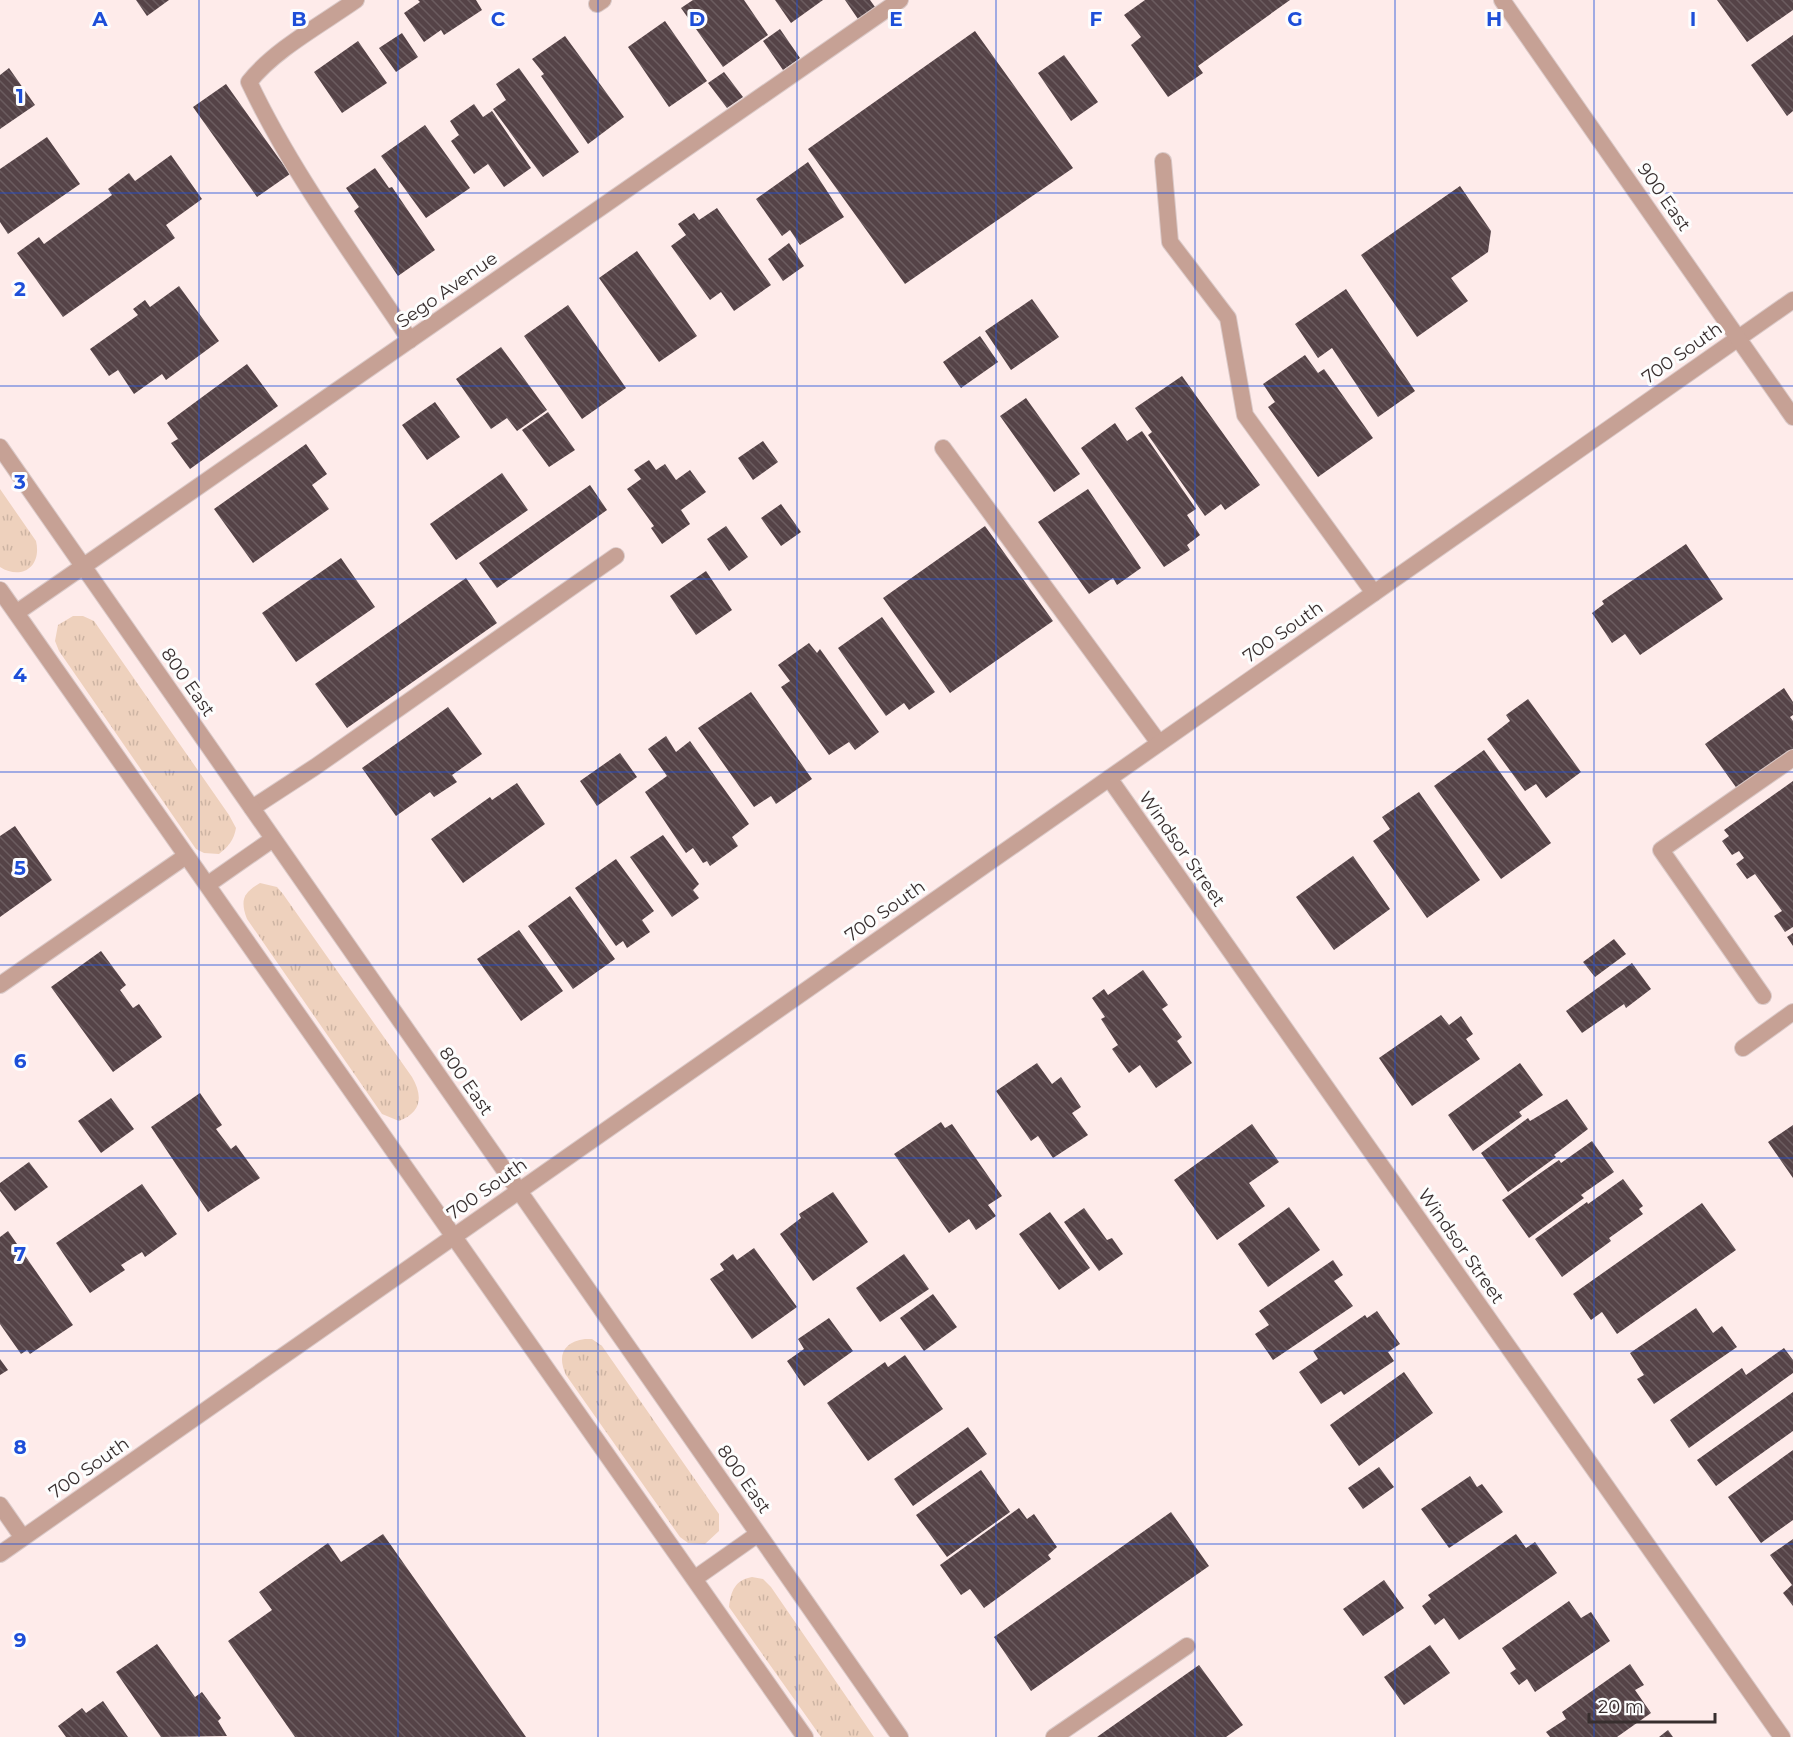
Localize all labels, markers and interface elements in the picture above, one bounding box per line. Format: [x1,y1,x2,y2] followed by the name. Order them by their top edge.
[91,7,108,31] text: A
[291,7,307,31] text: B
[491,7,506,31] text: C
[689,7,705,31] text: D
[889,7,903,31] text: E
[1090,7,1103,31] text: F
[1287,7,1303,31] text: G
[1486,7,1502,31] text: H
[1690,7,1696,31] text: I
[16,84,24,108] text: 1
[1633,159,1695,235] street label: 900 East
[392,247,502,333] street label: Sego Avenue
[14,277,26,301] text: 2
[1638,317,1726,389] street label: 700 South
[13,470,26,494] text: 3
[1239,596,1327,668] street label: 700 South
[156,643,220,721] street label: 800 East
[13,663,27,687] text: 4
[1134,787,1230,911] street label: Windsor Street
[14,856,26,880] text: 5
[841,875,929,947] street label: 700 South
[434,1042,498,1120] street label: 800 East
[14,1049,27,1073] text: 6
[443,1153,531,1225] street label: 700 South
[1413,1184,1509,1308] street label: Windsor Street
[14,1242,26,1266] text: 7
[45,1432,133,1504] street label: 700 South
[13,1435,27,1459] text: 8
[712,1440,776,1518] street label: 800 East
[14,1628,26,1652] text: 9
[1589,1686,1715,1724] scale bar
[1598,1696,1644,1718] text: 20 m

